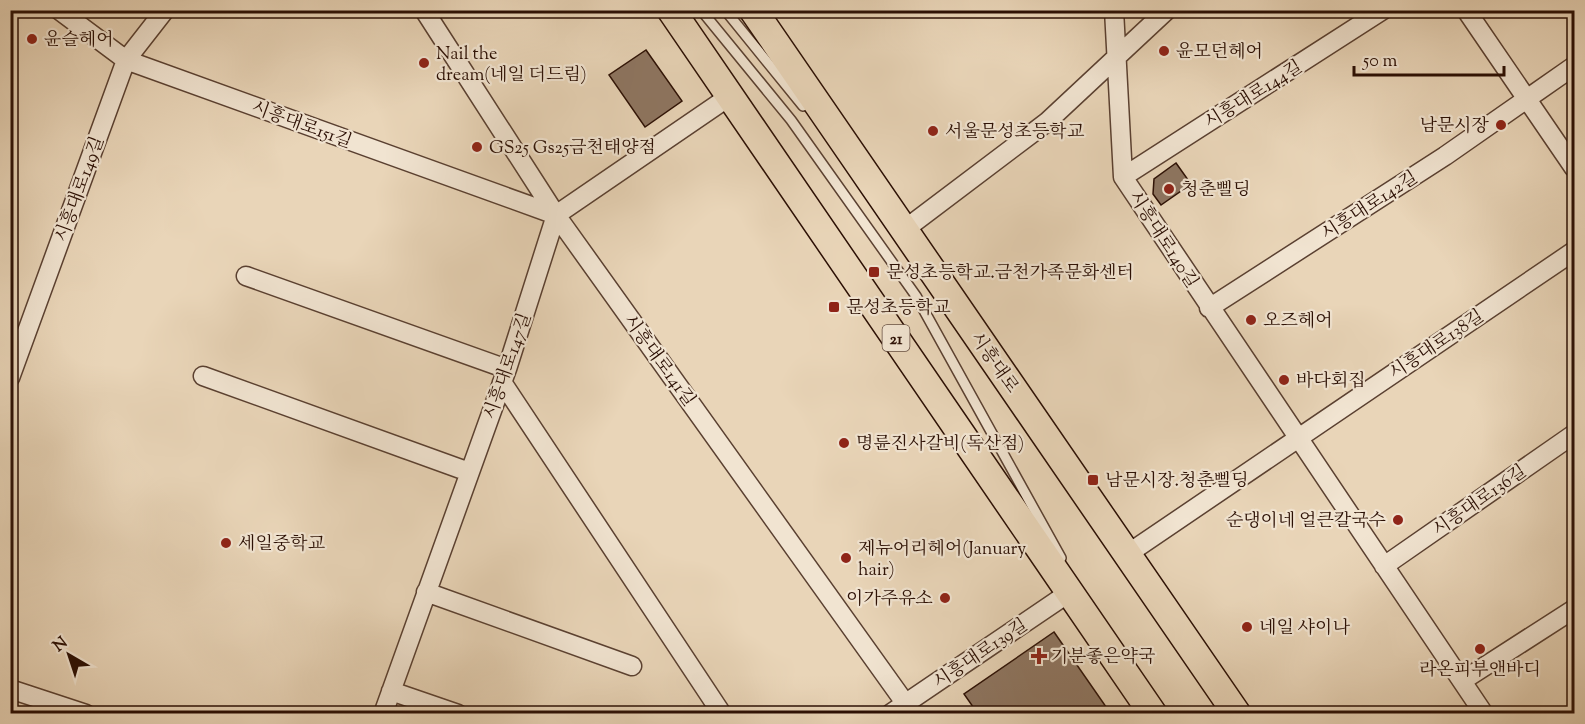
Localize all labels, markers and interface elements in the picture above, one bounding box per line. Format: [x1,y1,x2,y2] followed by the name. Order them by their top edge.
[44,28,114,54] place label: 윤슬헤어
[25,32,39,46] marker: 윤슬헤어
[1354,39,1504,77] scale bar
[1176,40,1263,66] place label: 윤모던헤어
[436,42,587,89] place label: Nail the dream(네일 더드림)
[1157,44,1171,58] marker: 윤모던헤어
[1362,49,1398,75] text: 50 m
[1200,55,1308,136] street label: 시흥대로144길
[417,56,431,70] marker: Nail the dream(네일 더드림)
[247,96,355,156] street label: 시흥대로151길
[1419,114,1490,140] place label: 남문시장
[1494,118,1508,132] marker: 남문시장
[945,120,1085,146] place label: 서울문성초등학교
[926,124,940,138] marker: 서울문성초등학교
[50,133,112,246] street label: 시흥대로149길
[489,136,656,162] place label: GS25 Gs25금천태양점
[470,140,484,154] marker: GS25 Gs25금천태양점
[1317,166,1424,248] street label: 시흥대로142길
[1181,178,1251,204] place label: 청춘삘딩
[1162,182,1176,196] marker: 청춘삘딩
[1121,186,1204,294] street label: 시흥대로140길
[886,261,1134,287] place label: 문성초등학교.금천가족문화센터
[867,265,881,279] marker: 문성초등학교.금천가족문화센터
[846,296,951,322] place label: 문성초등학교
[827,300,841,314] marker: 문성초등학교
[1385,304,1490,387] street label: 시흥대로138길
[1263,309,1333,335] place label: 오즈헤어
[479,310,539,423] street label: 시흥대로147길
[616,310,701,413] street label: 시흥대로141길
[1244,313,1258,327] marker: 오즈헤어
[882,325,910,351] road number: 21
[963,327,1024,399] street label: 시흥대로
[1296,369,1366,395] place label: 바다회집
[1277,373,1291,387] marker: 바다회집
[856,432,1024,458] place label: 명륜진사갈비(독산점)
[837,436,851,450] marker: 명륜진사갈비(독산점)
[1428,460,1532,544] street label: 시흥대로136길
[1105,469,1249,495] place label: 남문시장.청춘삘딩
[1086,473,1100,487] marker: 남문시장.청춘삘딩
[1226,509,1386,535] place label: 순댕이네 얼큰칼국수
[1391,513,1405,527] marker: 순댕이네 얼큰칼국수
[238,532,326,558] place label: 세일중학교
[219,536,233,550] marker: 세일중학교
[858,537,1026,584] place label: 제뉴어리헤어(January hair)
[839,551,853,565] marker: 제뉴어리헤어(January hair)
[846,587,933,613] place label: 이가주유소
[938,591,952,605] marker: 이가주유소
[929,613,1034,696] street label: 시흥대로139길
[1259,616,1350,642] place label: 네일 샤이나
[1240,620,1254,634] marker: 네일 샤이나
[39,625,99,685] north arrow
[49,632,74,658] text: N
[1473,642,1487,656] marker: 라온피부앤바디
[1051,645,1155,671] place label: 기분좋은약국
[1032,649,1046,663] marker: 기분좋은약국
[1419,658,1541,684] place label: 라온피부앤바디

